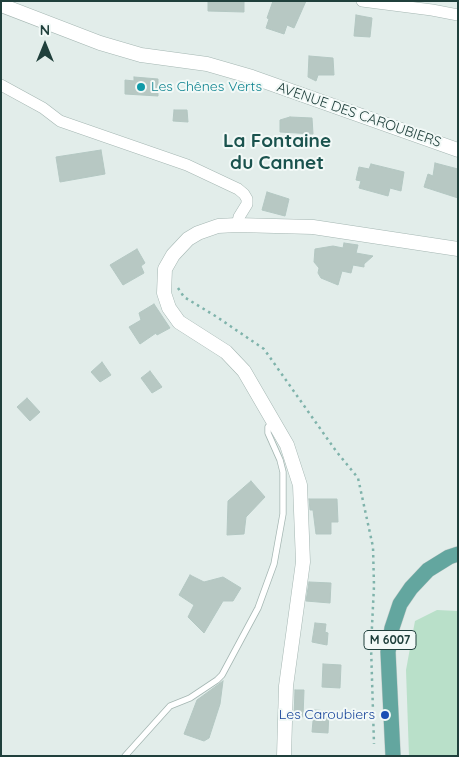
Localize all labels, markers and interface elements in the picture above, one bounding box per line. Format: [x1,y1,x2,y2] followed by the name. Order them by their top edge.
[20,20,70,70] north arrow
[40,21,50,39] text: N
[151,79,262,95] place label: Les Chênes Verts
[275,79,443,151] street label: AVENUE DES CAROUBIERS
[135,81,147,93] marker: Les Chênes Verts
[223,130,331,174] district label: La Fontaine du Cannet
[364,630,416,650] road number: M 6007
[279,707,375,723] place label: Les Caroubiers
[379,709,391,721] marker: Les Caroubiers

